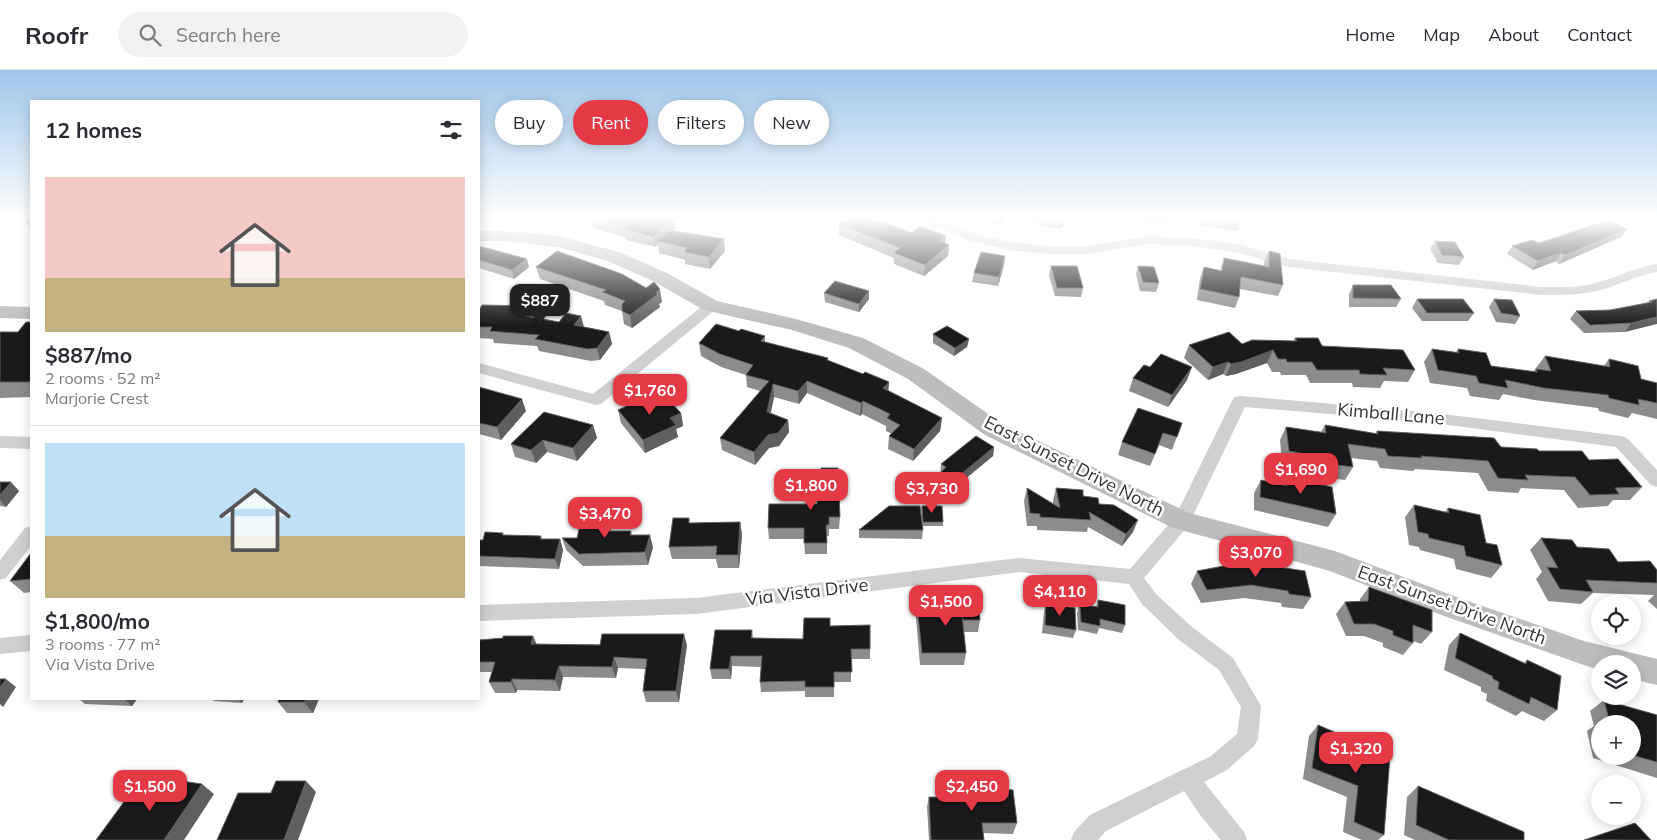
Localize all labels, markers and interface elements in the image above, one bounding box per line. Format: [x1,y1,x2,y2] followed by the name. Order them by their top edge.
[118,12,468,57] search box
[25,20,88,50] text: Roofr
[136,21,164,49] icon: search
[176,23,281,47] text: Search here
[1345,23,1395,46] text: Home
[1423,23,1460,46] text: Map
[1488,23,1539,46] text: About
[1567,23,1632,46] text: Contact
[495,100,563,145] chip: Buy
[573,100,648,145] chip: Rent
[658,100,744,145] chip: Filters
[754,100,829,145] chip: New
[437,116,465,144] icon: filters
[45,117,142,143] text: 12 homes
[210,210,300,300] icon: home
[510,284,570,326] pin: $887
[521,290,559,310] text: $887
[45,342,132,368] text: $887/mo
[45,368,160,388] text: 2 rooms · 52 m²
[609,374,691,416] pin: $1,760
[624,380,676,400] text: $1,760
[45,388,148,408] text: Marjorie Crest
[1337,397,1446,430] street label: Kimball Lane
[980,410,1168,521] street label: East Sunset Drive North
[1260,452,1342,495] pin: $1,690
[1275,459,1327,479] text: $1,690
[770,468,852,511] pin: $1,800
[891,472,973,514] pin: $3,730
[210,475,300,565] icon: home
[785,475,837,495] text: $1,800
[906,478,958,498] text: $3,730
[564,496,646,539] pin: $3,470
[579,503,631,523] text: $3,470
[1215,536,1297,578] pin: $3,070
[1230,542,1282,562] text: $3,070
[1355,560,1549,649] street label: East Sunset Drive North
[744,573,870,610] street label: Via Vista Drive
[1019,574,1101,617] pin: $4,110
[1034,581,1086,601] text: $4,110
[905,584,987,627] pin: $1,500
[920,591,972,611] text: $1,500
[1591,595,1641,825] map controls
[1591,595,1641,645] button: locate
[45,608,150,634] text: $1,800/mo
[45,634,160,654] text: 3 rooms · 77 m²
[45,654,155,674] text: Via Vista Drive
[1591,655,1641,705] button: layers
[1591,715,1641,765] button: +
[1315,732,1397,774] pin: $1,320
[1330,738,1382,758] text: $1,320
[109,770,191,812] pin: $1,500
[931,770,1013,812] pin: $2,450
[1591,775,1641,825] button: −
[124,776,176,796] text: $1,500
[946,776,998,796] text: $2,450

